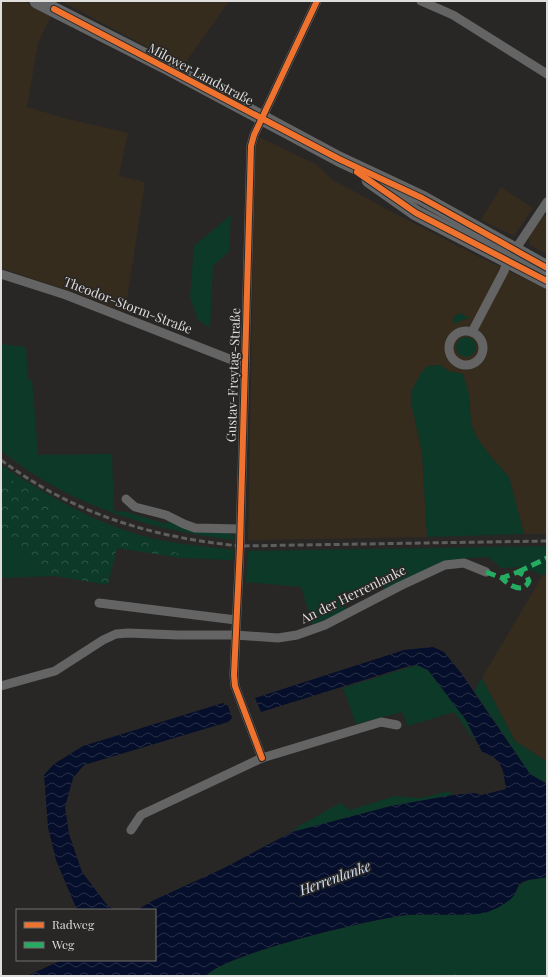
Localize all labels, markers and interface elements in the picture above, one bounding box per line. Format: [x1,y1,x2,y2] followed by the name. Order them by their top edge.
[145,39,257,109] street label: Milower Landstraße
[61,272,195,337] street label: Theodor-Storm-Straße
[222,307,243,442] street label: Gustav-Freytag-Straße
[296,560,409,627] street label: An der Herrenlanke
[296,856,373,900] water label: Herrenlanke
[16,909,156,961] legend
[52,916,95,932] text: Radweg
[51,936,75,952] text: Weg

